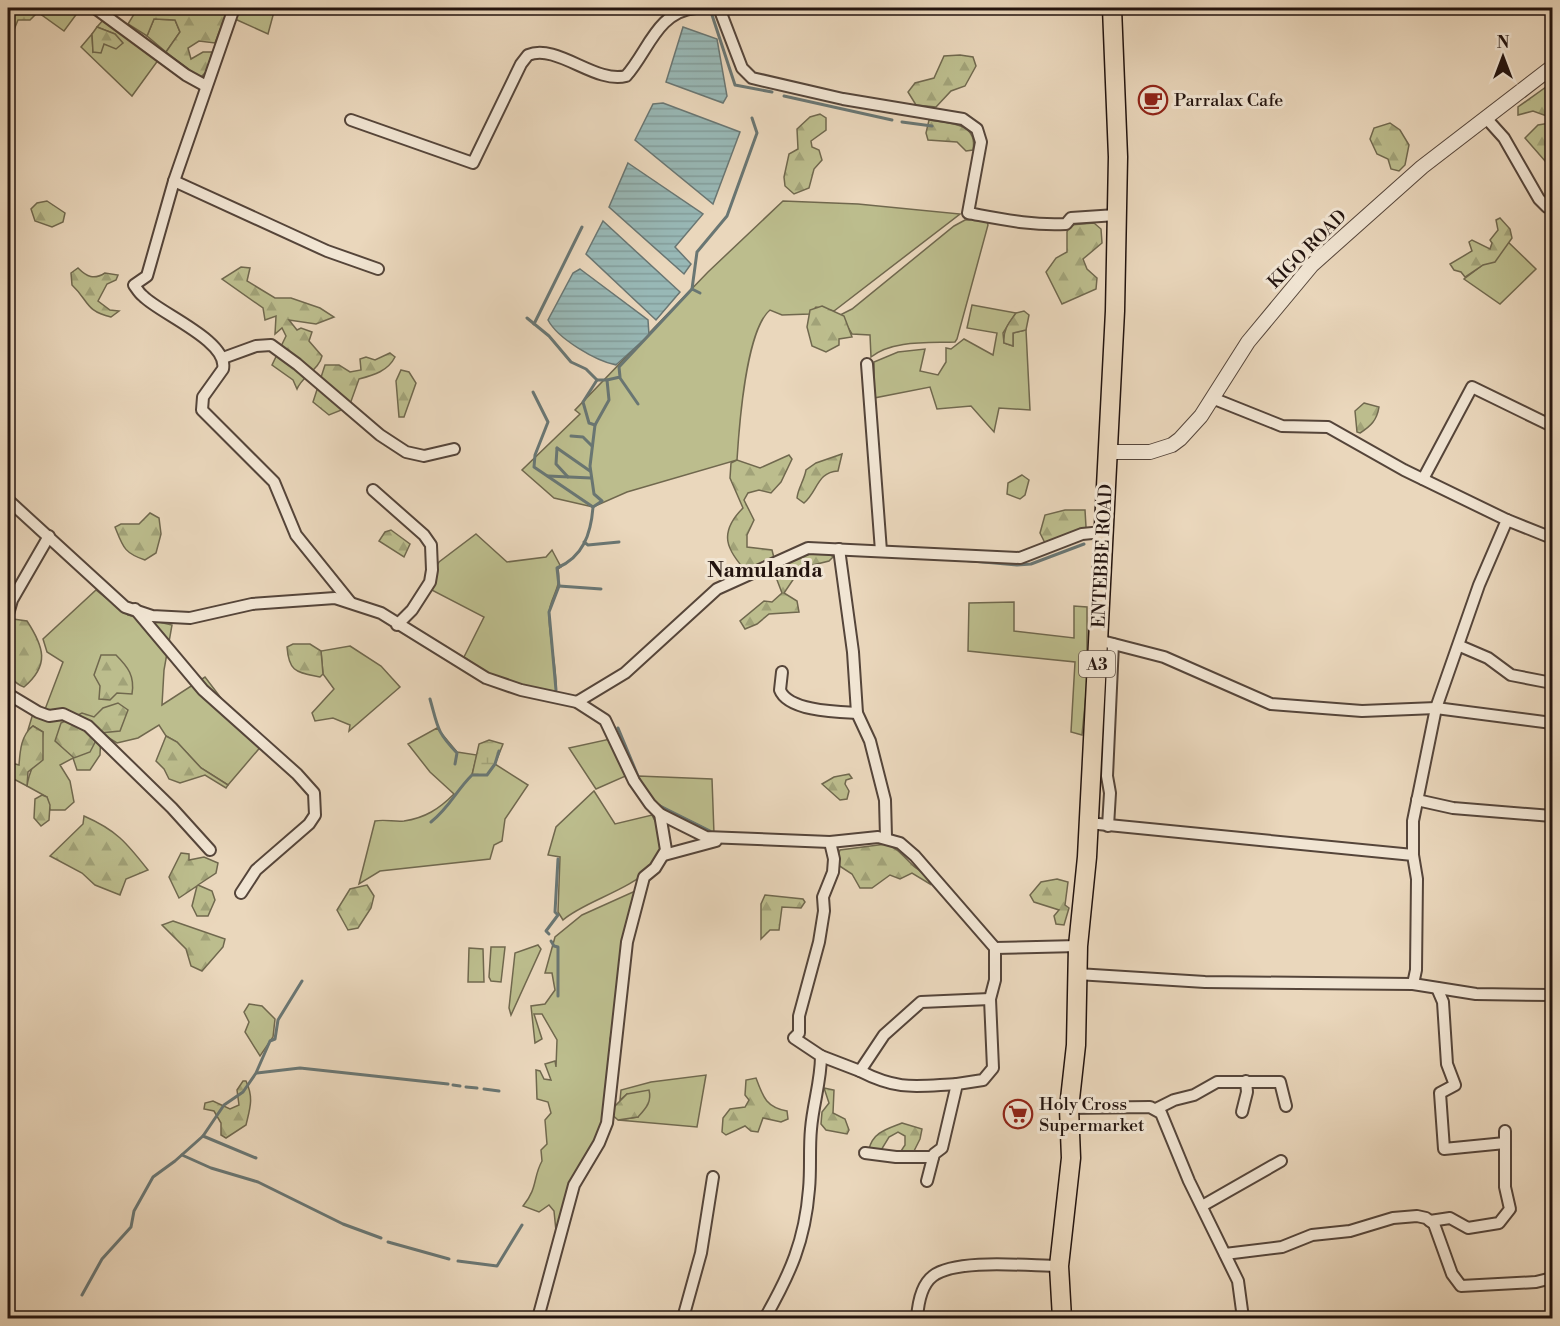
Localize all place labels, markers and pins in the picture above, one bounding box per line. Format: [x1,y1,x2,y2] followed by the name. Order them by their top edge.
[1137,84,1169,116] cafe icon: Parralax Cafe
[1174,89,1283,112] place label: Parralax Cafe
[1039,1093,1145,1137] place label: Holy Cross Supermarket
[1002,1098,1034,1130] supermarket icon: Holy Cross Supermarket

